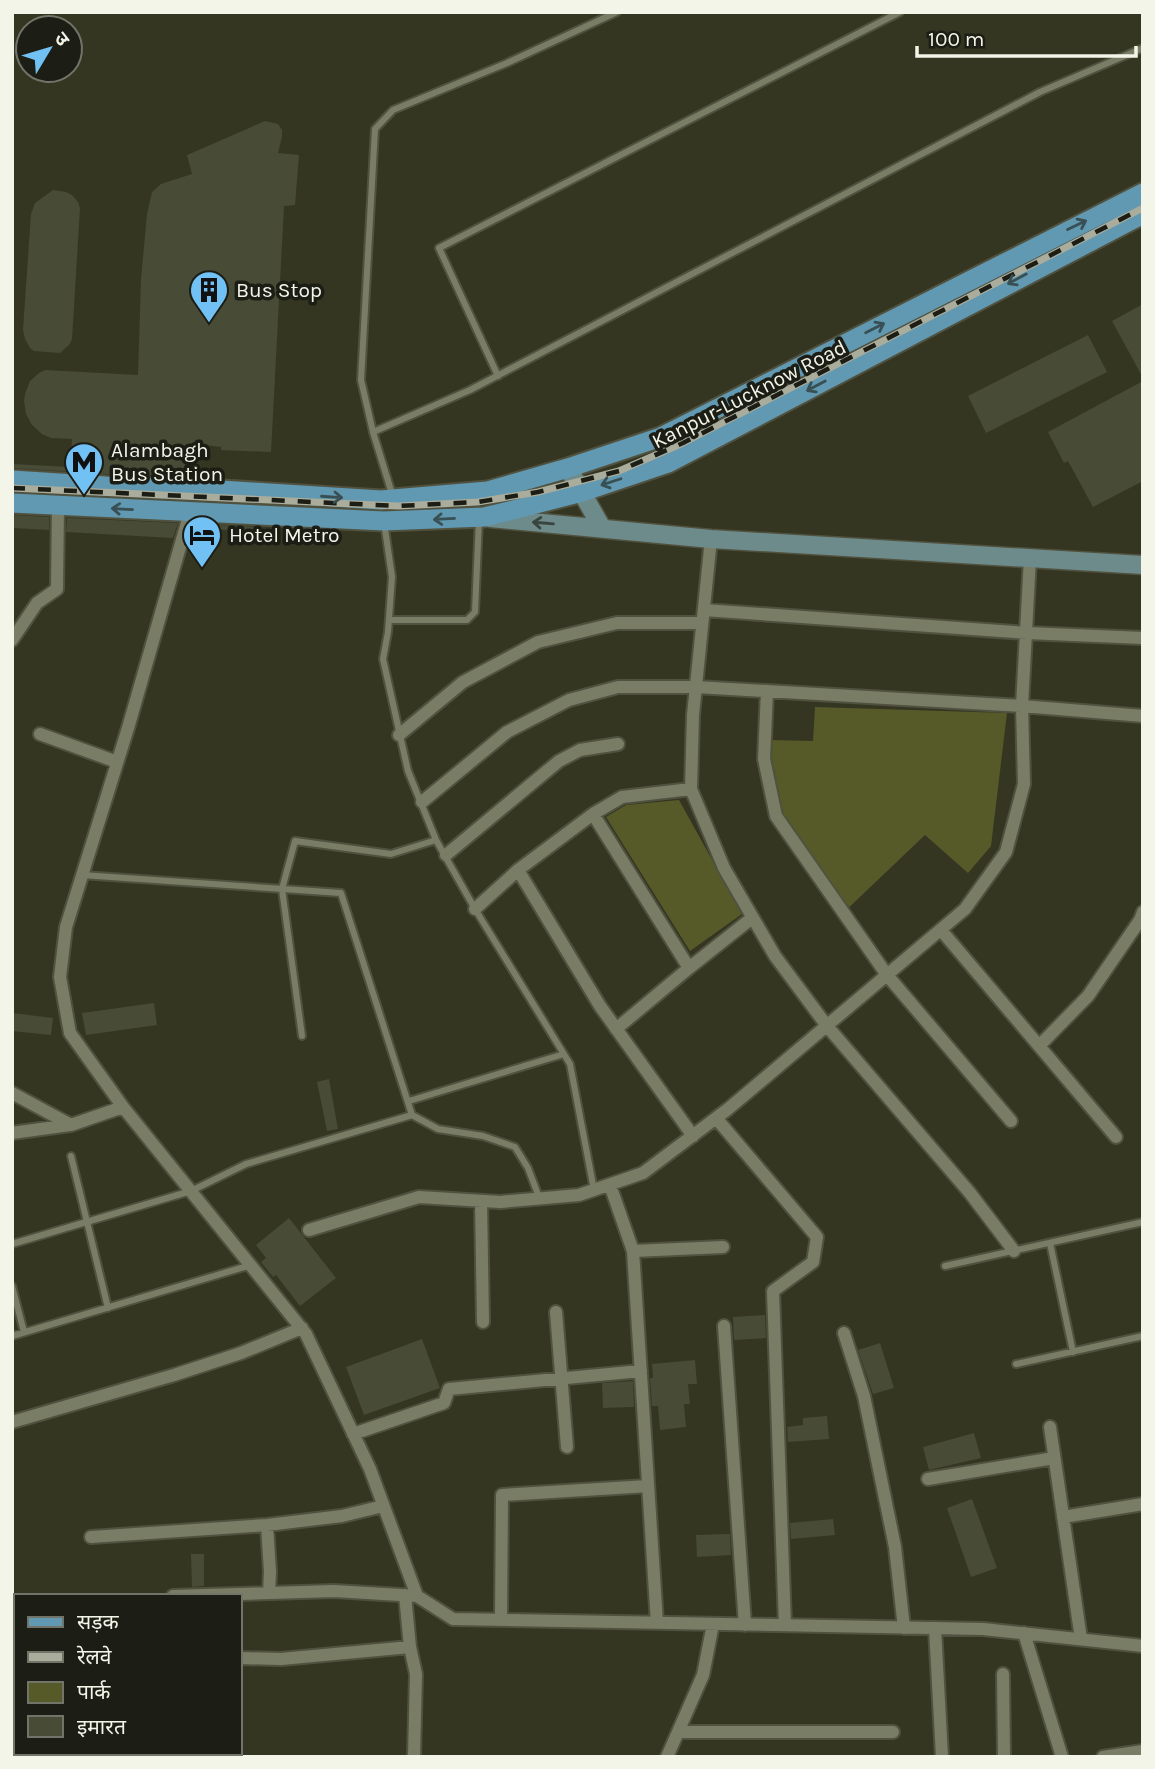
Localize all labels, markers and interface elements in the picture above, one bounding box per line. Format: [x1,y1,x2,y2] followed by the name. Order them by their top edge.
[14,14,84,84] north arrow
[917,14,1136,58] scale bar
[928,27,985,51] text: 100 m
[50,28,74,51] text: उ
[1066,218,1087,231] one-way arrow
[188,269,230,324] building icon: Bus Stop
[1007,273,1028,287] one-way arrow
[236,278,322,302] place label: Bus Stop
[864,321,884,335] one-way arrow
[648,335,850,453] street label: Kanpur-Lucknow Road
[806,379,827,393] one-way arrow
[111,438,223,486] place label: Alambagh Bus Station
[63,441,105,496] metro station icon: Alambagh Bus Station
[600,477,622,489] one-way arrow
[320,491,343,504] one-way arrow
[110,502,133,515] one-way arrow
[433,513,456,526] one-way arrow
[181,514,223,569] hotel icon: Hotel Metro
[532,516,555,529] one-way arrow
[229,523,340,547] place label: Hotel Metro
[14,1594,242,1755] legend
[77,1610,119,1634] text: सड़क
[76,1645,112,1669] text: रेलवे
[77,1680,111,1704] text: पार्क
[77,1715,127,1739] text: इमारत

